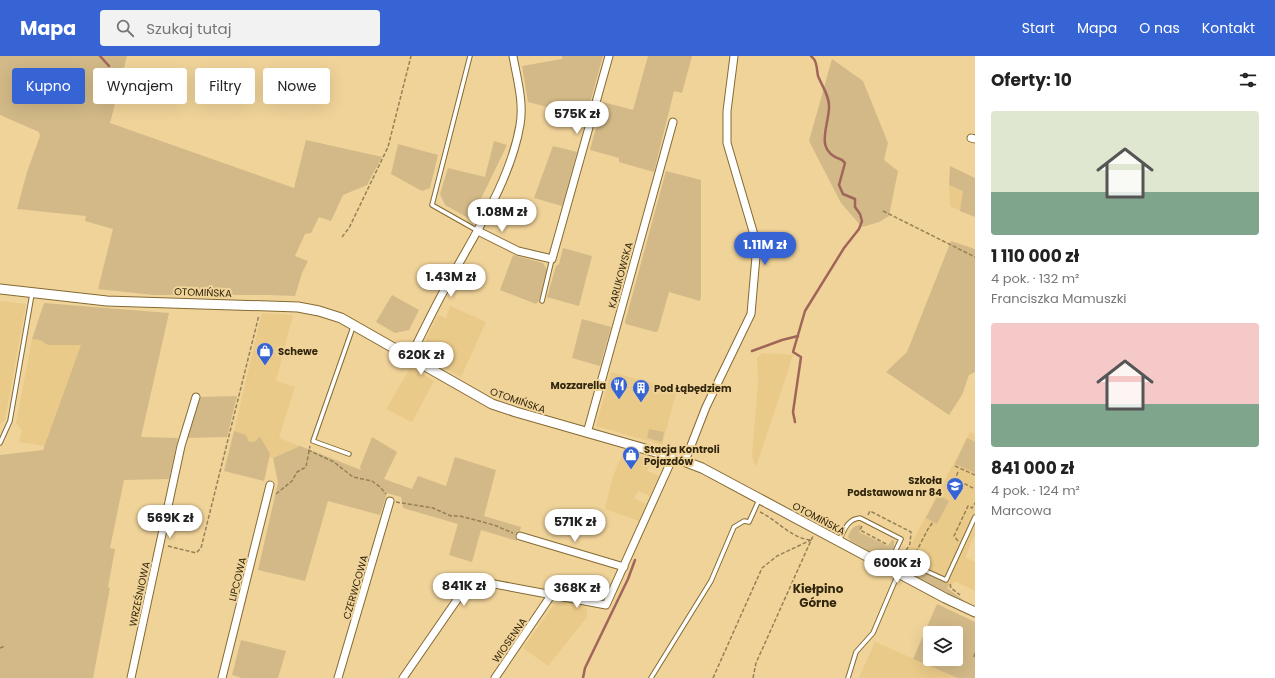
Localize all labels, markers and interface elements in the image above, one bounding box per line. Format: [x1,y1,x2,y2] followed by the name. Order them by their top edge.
[100,10,380,46] search box
[20,15,76,42] text: Mapa
[114,17,136,39] icon: search
[146,18,231,39] text: Szukaj tutaj
[1022,18,1055,38] text: Start
[1077,18,1117,38] text: Mapa
[1139,18,1180,38] text: O nas
[1202,18,1255,38] text: Kontakt
[12,68,85,104] chip: Kupno
[93,68,187,104] chip: Wynajem
[195,68,255,104] chip: Filtry
[263,68,330,104] chip: Nowe
[991,68,1072,92] text: Oferty: 10
[1237,69,1259,91] icon: filters
[540,101,614,135] pin: 575K zł
[554,104,600,123] text: 575K zł
[1089,137,1161,209] icon: home
[461,199,543,233] pin: 1.08M zł
[477,202,527,221] text: 1.08M zł
[724,232,806,266] pin: 1.11M zł
[743,235,787,254] text: 1.11M zł
[604,240,637,310] street label: KARLIKOWSKA
[991,244,1079,268] text: 1 110 000 zł
[410,264,492,298] pin: 1.43M zł
[426,267,476,286] text: 1.43M zł
[991,269,1079,288] text: 4 pok. · 132 m²
[174,284,232,301] street label: OTOMIŃSKA
[991,289,1127,308] text: Franciszka Mamuszki
[255,341,275,366] shop icon: Schewe
[384,342,458,376] pin: 620K zł
[278,344,318,359] place label: Schewe
[398,345,444,364] text: 620K zł
[1089,349,1161,421] icon: home
[609,375,629,400] restaurant icon: Mozzarella
[551,378,606,393] place label: Mozzarella
[631,378,651,403] building icon: Pod Łąbędziem
[654,381,732,396] place label: Pod Łąbędziem
[488,384,548,417] street label: OTOMIŃSKA
[644,442,720,469] place label: Stacja Kontroli Pojazdów
[621,445,641,470] shop icon: Stacja Kontroli Pojazdów
[991,456,1074,480] text: 841 000 zł
[847,473,942,500] place label: Szkoła Podstawowa nr 84
[945,476,965,501] school or university icon: Szkoła Podstawowa nr 84
[991,481,1080,500] text: 4 pok. · 124 m²
[790,498,848,539] street label: OTOMIŃSKA
[991,501,1052,520] text: Marcowa
[133,505,207,539] pin: 569K zł
[146,508,194,527] text: 569K zł
[538,509,612,543] pin: 571K zł
[554,512,596,531] text: 571K zł
[860,550,934,584] pin: 600K zł
[339,553,372,621] street label: CZERWCOWA
[873,553,921,572] text: 600K zł
[225,555,250,603] street label: LIPCOWA
[125,560,154,628] street label: WRZEŚNIOWA
[427,573,501,607] pin: 841K zł
[540,575,614,609] pin: 368K zł
[442,576,486,595] text: 841K zł
[553,578,601,597] text: 368K zł
[793,580,844,611] district label: Kiełpino Górne
[488,615,531,666] street label: WIOSENNA
[923,626,963,666] map controls
[923,626,963,666] button: layers

